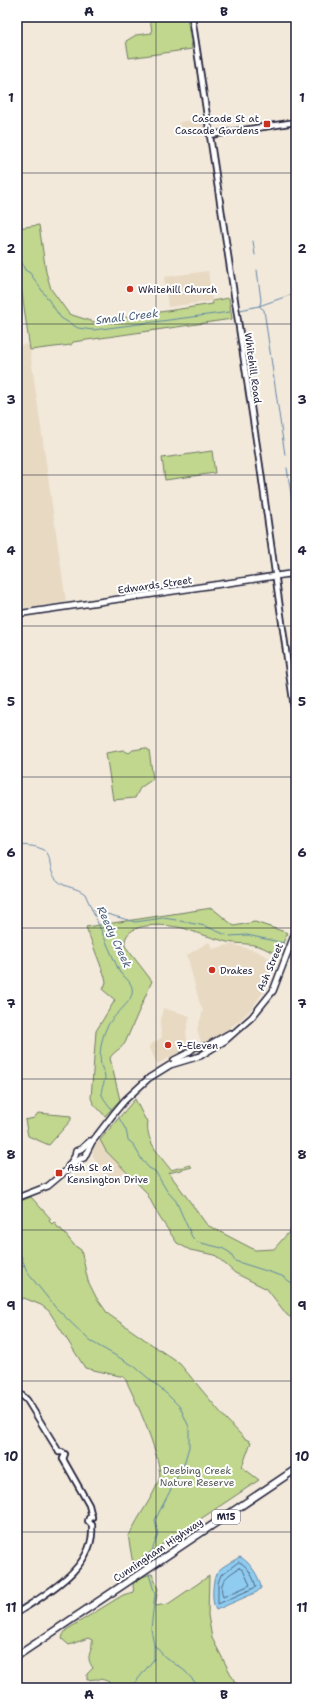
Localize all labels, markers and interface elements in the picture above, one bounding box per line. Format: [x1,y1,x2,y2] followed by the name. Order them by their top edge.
[84,3,94,20] text: A
[220,3,228,20] text: B
[8,89,14,106] text: 1
[299,89,305,106] text: 1
[175,112,259,137] place label: Cascade St at Cascade Gardens
[262,119,272,129] marker: Cascade St at Cascade Gardens
[6,240,16,257] text: 2
[297,240,307,257] text: 2
[138,283,217,296] place label: Whitehill Church
[125,284,135,294] marker: Whitehill Church
[95,306,160,328] water label: Small Creek
[242,332,264,405] street label: Whitehill Road
[6,391,16,408] text: 3
[297,391,307,408] text: 3
[6,542,16,559] text: 4
[297,542,307,559] text: 4
[117,573,193,597] street label: Edwards Street
[7,693,15,710] text: 5
[298,693,306,710] text: 5
[6,844,16,861] text: 6
[297,844,307,861] text: 6
[93,904,135,971] water label: Reedy Creek
[254,941,286,993] street label: Ash Street
[220,964,253,977] place label: Drakes
[207,965,217,975] marker: Drakes
[6,995,16,1012] text: 7
[297,995,307,1012] text: 7
[176,1039,218,1052] place label: 7-Eleven
[163,1040,173,1050] marker: 7-Eleven
[6,1146,16,1163] text: 8
[297,1146,307,1163] text: 8
[67,1161,149,1186] place label: Ash St at Kensington Drive
[54,1168,64,1178] marker: Ash St at Kensington Drive
[6,1297,16,1314] text: 9
[297,1297,307,1314] text: 9
[4,1448,18,1465] text: 10
[295,1448,309,1465] text: 10
[160,1464,235,1489] park label: Deebing Creek Nature Reserve
[212,1510,240,1524] road number: M15
[111,1515,205,1585] street label: Cunningham Highway
[5,1599,17,1616] text: 11
[296,1599,308,1616] text: 11
[84,1686,94,1703] text: A
[220,1686,228,1703] text: B

